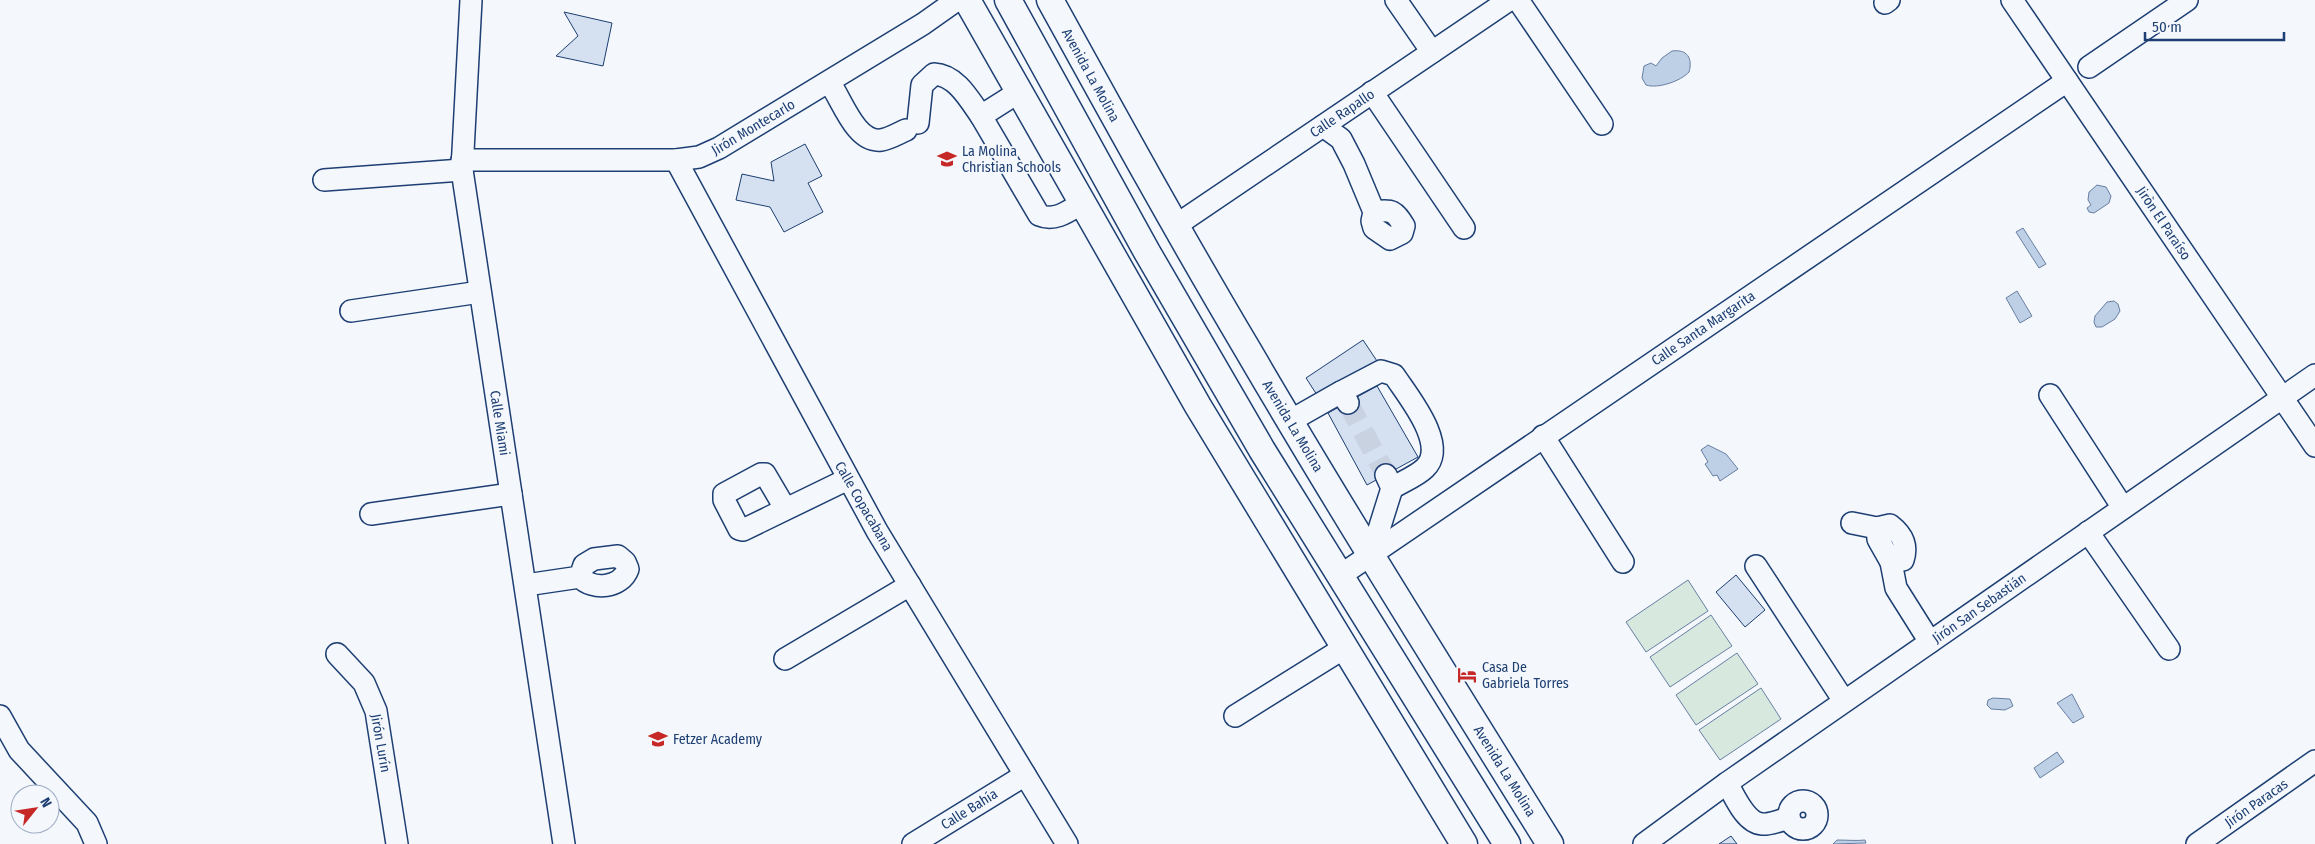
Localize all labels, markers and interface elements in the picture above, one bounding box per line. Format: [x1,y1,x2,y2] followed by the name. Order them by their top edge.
[2145,10,2284,42] scale bar
[2152,18,2182,36] text: 50 m
[1058,26,1123,125] street label: Avenida La Molina
[1307,86,1378,141] street label: Calle Rapallo
[708,96,798,159] street label: Jirón Montecarlo
[962,143,1061,176] place label: La Molina Christian Schools
[936,148,958,170] school or university icon: La Molina Christian Schools
[2133,183,2194,263] street label: Jiròn El Paraíso
[1648,287,1758,369] street label: Calle Santa Margarita
[1258,377,1327,475] street label: Avenida La Molina
[486,389,513,457] street label: Calle Miami
[831,458,896,554] street label: Calle Copacabana
[1929,570,2029,647] street label: Jirón San Sebastián
[1482,659,1569,692] place label: Casa De Gabriela Torres
[1456,664,1478,686] hotel icon: Casa De Gabriela Torres
[367,713,394,774] street label: Jirón Lurín
[1470,723,1539,820] street label: Avenida La Molina
[647,728,669,750] school or university icon: Fetzer Academy
[673,731,763,748] place label: Fetzer Academy
[2221,775,2291,831] street label: Jirón Paracas
[10,784,60,834] north arrow
[938,785,1001,833] street label: Calle Bahía
[36,795,55,811] text: N

